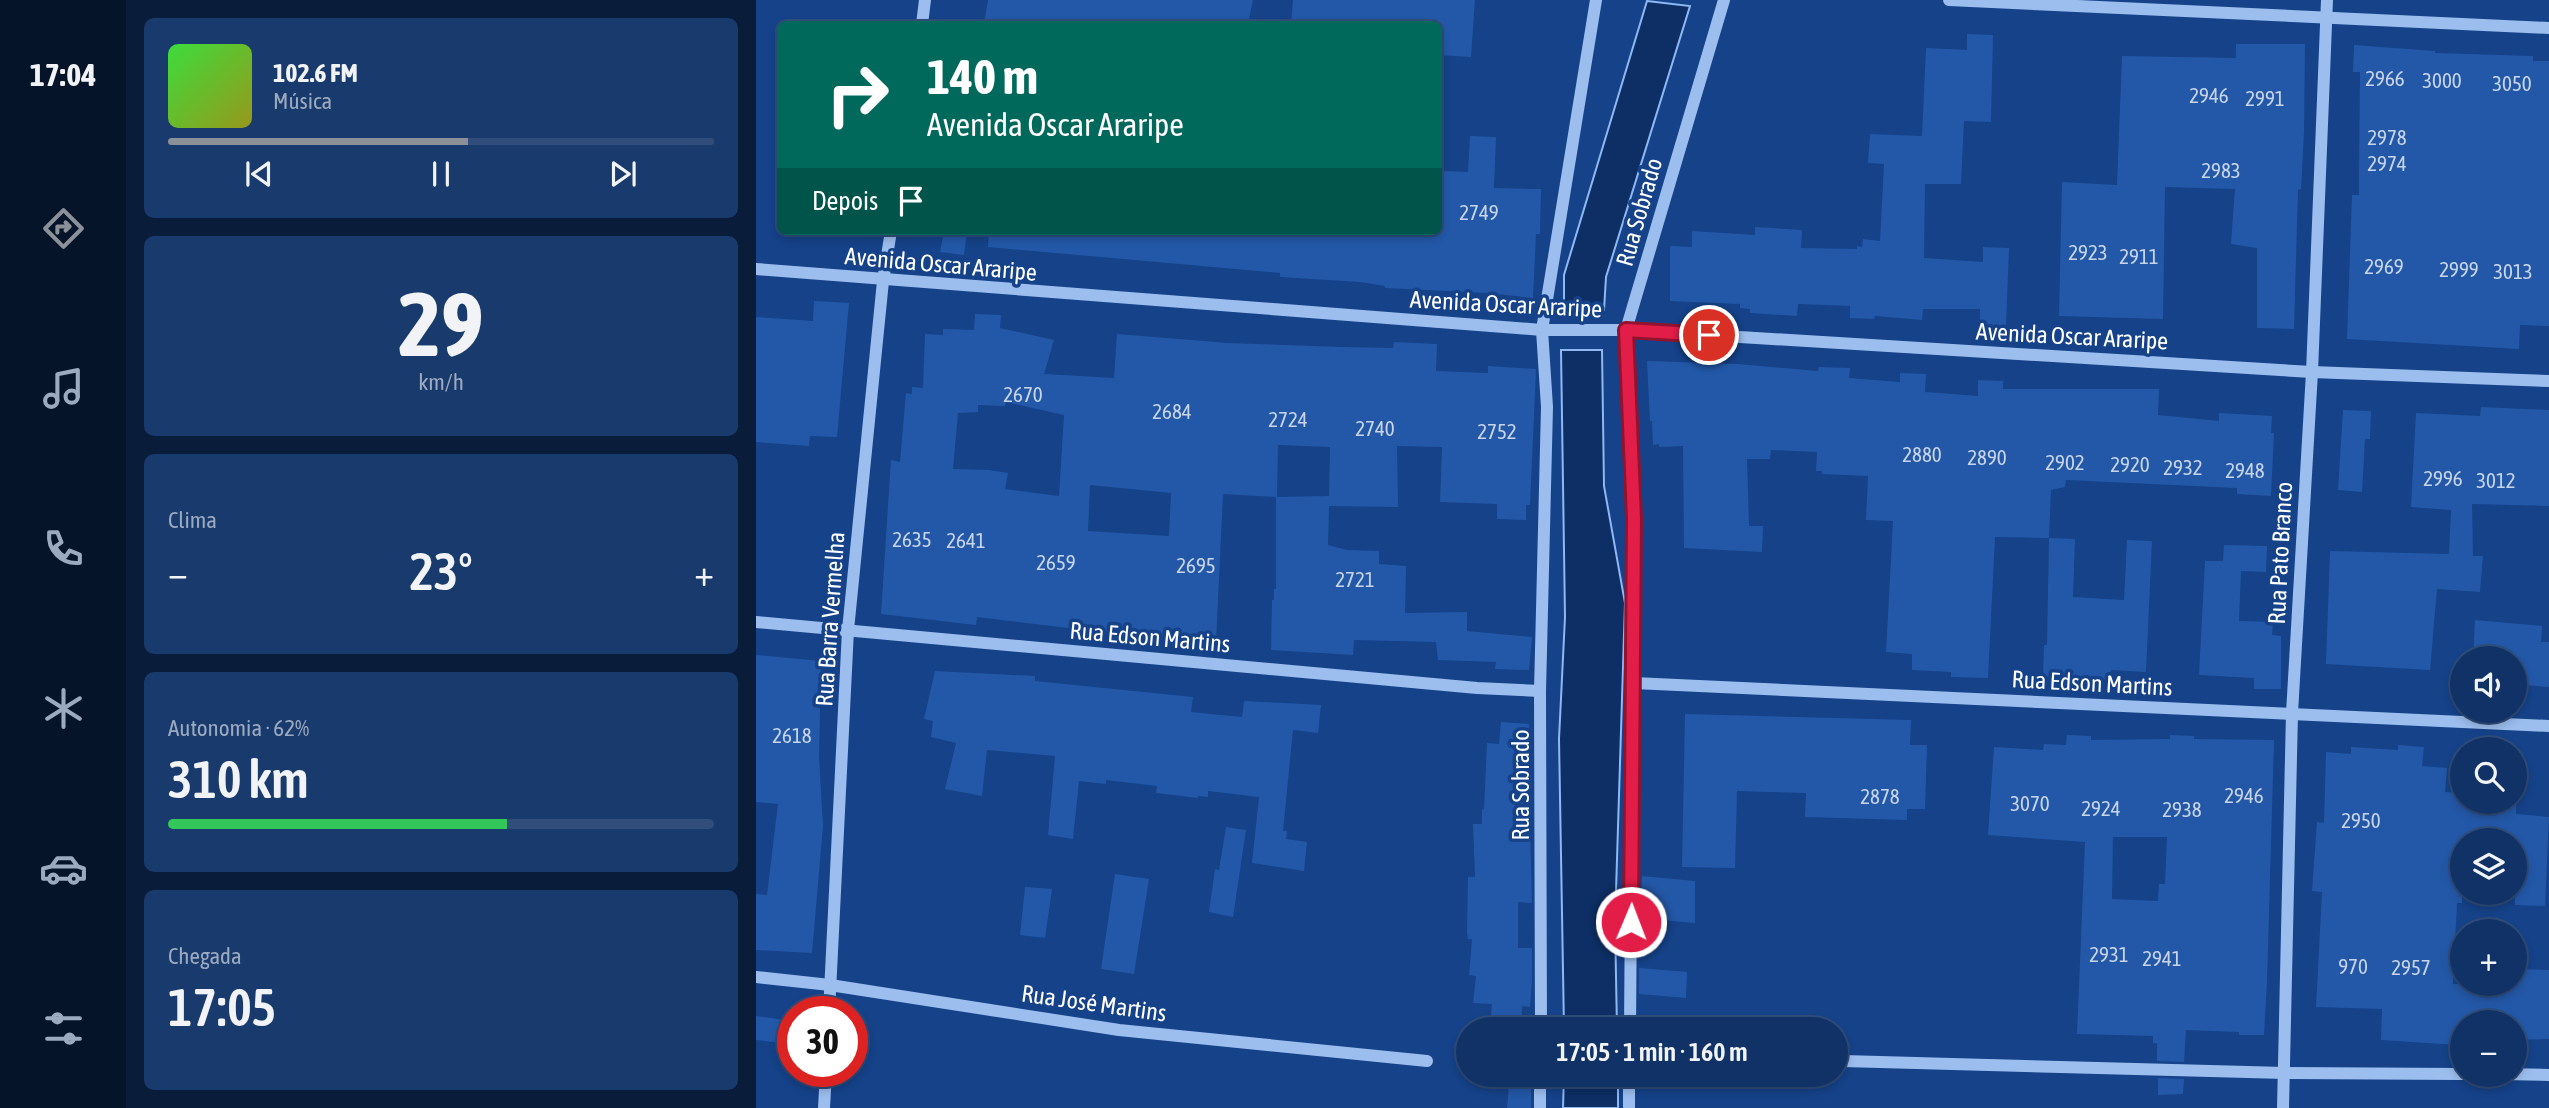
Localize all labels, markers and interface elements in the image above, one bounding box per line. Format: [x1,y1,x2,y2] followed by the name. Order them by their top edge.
[927,48,1038,104] text: 140 m
[812,49,903,140] icon: right
[30,56,96,93] text: 17:04
[273,58,358,88] text: 102.6 FM
[2365,66,2405,90] house number: 2966
[2422,68,2462,92] house number: 3000
[2492,71,2532,95] house number: 3050
[2189,83,2229,107] house number: 2946
[2245,86,2285,110] house number: 2991
[273,88,332,114] text: Música
[927,106,1184,143] text: Avenida Oscar Araripe
[2367,125,2407,149] house number: 2978
[2367,151,2407,175] house number: 2974
[240,155,278,193] icon: previous
[422,155,460,193] icon: pause
[604,155,642,193] icon: next
[1611,155,1667,269] street label: Rua Sobrado
[2201,158,2241,182] house number: 2983
[892,182,930,220] icon: arrive
[812,186,878,216] text: Depois
[1459,200,1499,224] house number: 2749
[39,204,88,253] icon: directions
[2068,240,2108,264] house number: 2923
[844,242,1038,286] street label: Avenida Oscar Araripe
[2119,244,2159,268] house number: 2911
[2364,254,2404,278] house number: 2969
[2439,257,2479,281] house number: 2999
[2493,259,2533,283] house number: 3013
[398,271,484,375] text: 29
[1409,285,1603,323] street label: Avenida Oscar Araripe
[1679,305,1739,365] pin
[1690,316,1728,354] icon: arrive
[1975,317,2169,355] street label: Avenida Oscar Araripe
[39,364,88,413] icon: music
[418,369,464,395] text: km/h
[1003,382,1043,406] house number: 2670
[1152,399,1192,423] house number: 2684
[1268,407,1308,431] house number: 2724
[1355,416,1395,440] house number: 2740
[1477,419,1517,443] house number: 2752
[1902,442,1942,466] house number: 2880
[1967,445,2007,469] house number: 2890
[2045,450,2085,474] house number: 2902
[2110,452,2150,476] house number: 2920
[2163,455,2203,479] house number: 2932
[2225,458,2265,482] house number: 2948
[2423,466,2463,490] house number: 2996
[2476,468,2516,492] house number: 3012
[2263,481,2297,625] street label: Rua Pato Branco
[168,507,217,533] text: Clima
[39,524,88,573] icon: phone
[892,527,932,551] house number: 2635
[946,528,986,552] house number: 2641
[810,531,850,707] street label: Rua Barra Vermelha
[409,541,473,601] text: 23°
[1036,550,1076,574] house number: 2659
[168,551,188,594] text: −
[694,551,714,594] text: +
[1176,553,1216,577] house number: 2695
[1335,567,1375,591] house number: 2721
[1069,617,1231,657] street label: Rua Edson Martins
[2450,646,2527,1087] map controls
[2450,646,2527,723] button: sound
[2011,665,2173,701] street label: Rua Edson Martins
[39,684,88,733] icon: climate
[168,715,309,741] text: Autonomia · 62%
[772,723,812,747] house number: 2618
[1507,729,1534,841] street label: Rua Sobrado
[2450,737,2527,814] button: search
[168,749,309,809] text: 310 km
[2224,783,2264,807] house number: 2946
[1860,784,1900,808] house number: 2878
[2010,791,2050,815] house number: 3070
[2081,796,2121,820] house number: 2924
[2162,797,2202,821] house number: 2938
[2341,808,2381,832] house number: 2950
[2450,828,2527,905] button: layers
[39,844,88,893] icon: car
[1594,885,1668,959] position arrow
[2450,919,2527,996] button: +
[2089,942,2129,966] house number: 2931
[168,943,242,969] text: Chegada
[2142,946,2182,970] house number: 2941
[2338,954,2368,978] house number: 970
[2391,955,2431,979] house number: 2957
[168,977,276,1037] text: 17:05
[1020,979,1168,1027] street label: Rua José Martins
[777,996,868,1087] speed limit sign: 30
[39,1004,88,1053] icon: filters
[2450,1010,2527,1087] button: −
[1556,1037,1748,1067] text: 17:05 · 1 min · 160 m

